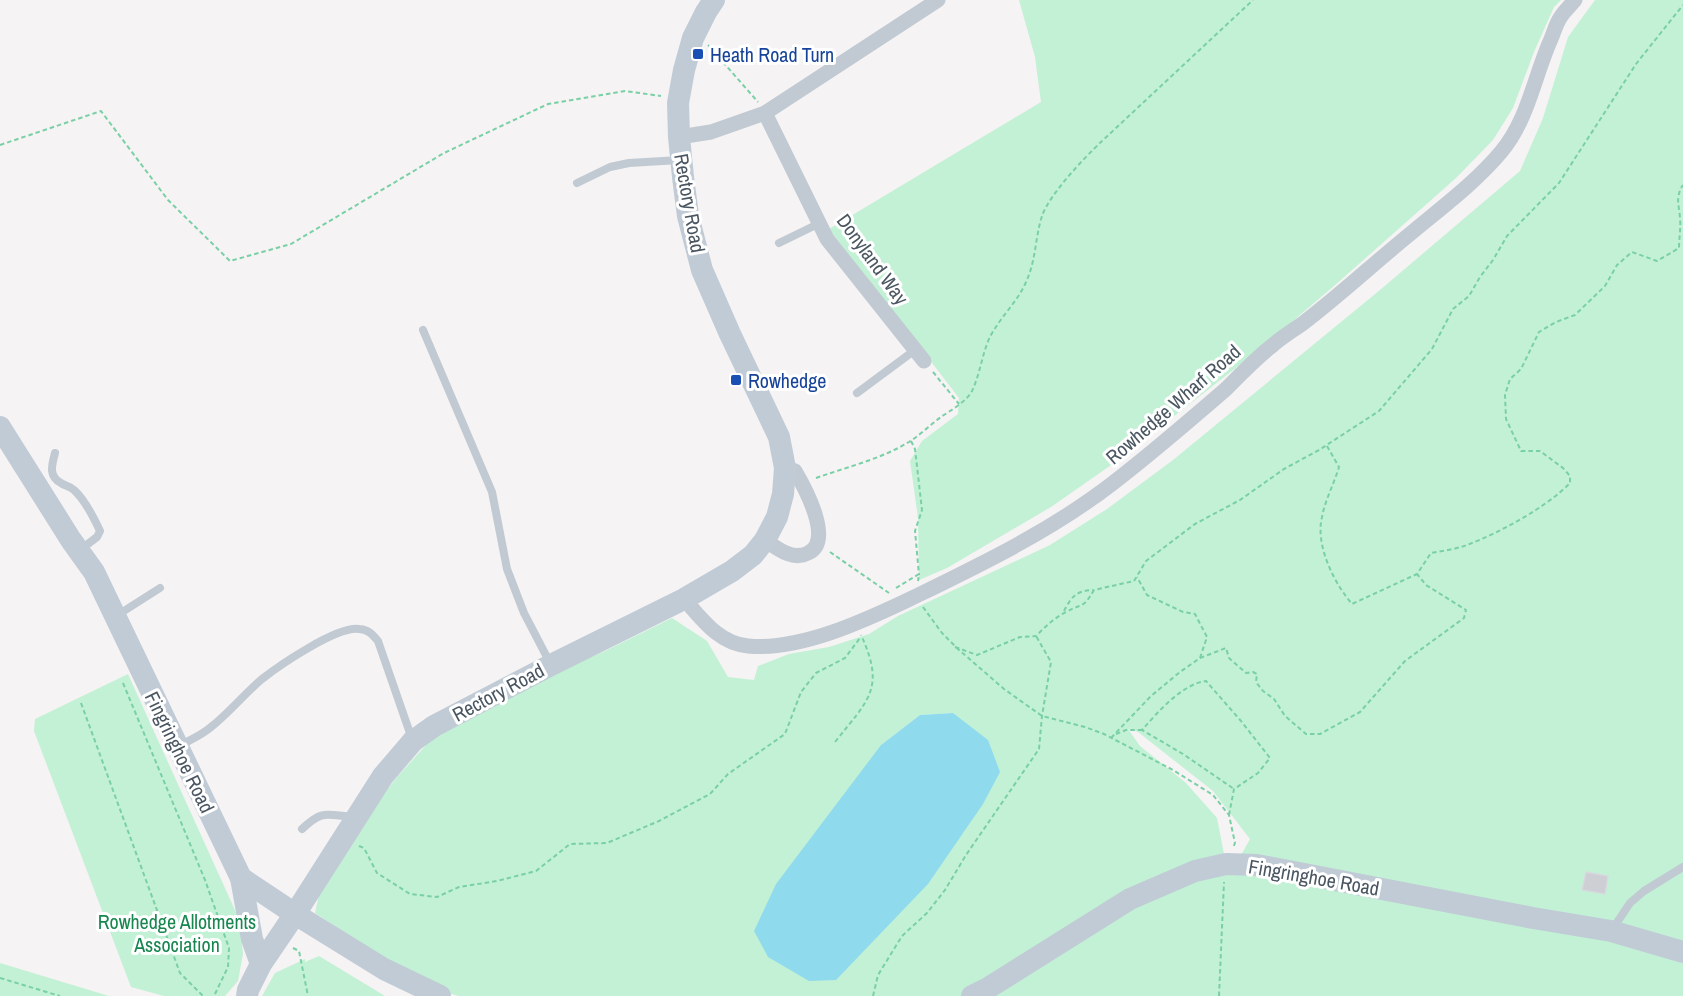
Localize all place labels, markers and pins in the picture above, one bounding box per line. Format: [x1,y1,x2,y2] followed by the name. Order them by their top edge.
[710,41,834,68] place label: Heath Road Turn
[691,47,705,61] marker: Heath Road Turn
[748,367,826,394] place label: Rowhedge
[729,373,743,387] marker: Rowhedge

